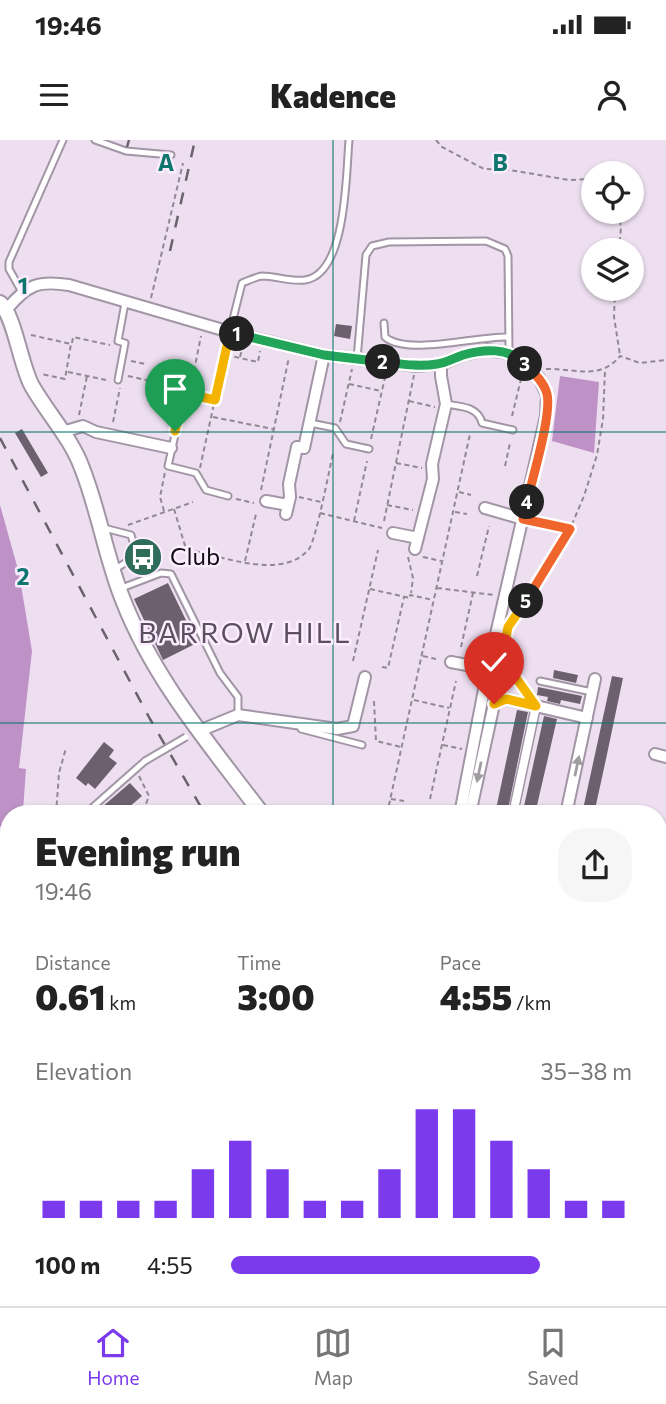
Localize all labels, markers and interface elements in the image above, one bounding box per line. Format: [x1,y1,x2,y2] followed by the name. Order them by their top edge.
[35,9,102,40] text: 19:46
[270,75,396,115] text: Kadence
[35,76,73,114] icon: menu
[593,76,631,114] icon: person
[158,148,175,176] text: A
[492,148,508,176] text: B
[581,161,644,301] map controls
[581,161,644,224] button: locate
[581,238,644,301] button: layers
[18,271,28,299] text: 1
[219,316,254,352] pin: 1
[232,322,241,345] text: 1
[366,344,400,380] pin: 2
[508,346,542,382] pin: 3
[377,350,388,373] text: 2
[519,352,530,375] text: 3
[145,359,205,431] pin
[156,370,194,408] icon: arrive
[510,484,544,520] pin: 4
[521,490,532,513] text: 4
[122,536,164,578] bus stop icon: Club
[170,541,220,570] place label: Club
[16,562,30,590] text: 2
[508,584,544,618] pin: 5
[520,589,531,612] text: 5
[138,615,352,649] district label: BARROW HILL
[464,632,524,704] pin
[475,643,513,681] icon: check
[571,755,582,777] one-way arrow
[474,761,485,783] one-way arrow
[35,827,241,874] text: Evening run
[558,828,632,902] button: share
[35,877,92,905] text: 19:46
[35,951,111,974] text: Distance
[237,951,281,974] text: Time
[440,951,481,974] text: Pace
[35,974,106,1017] text: 0.61
[237,974,315,1017] text: 3:00
[440,974,512,1017] text: 4:55
[106,991,136,1014] text: km
[512,991,551,1014] text: /km
[35,1057,132,1085] text: Elevation
[541,1057,632,1085] text: 35–38 m
[35,1251,100,1279] text: 100 m
[147,1251,193,1279] text: 4:55
[87,1324,139,1389] tab: Home
[314,1324,353,1389] tab: Map
[527,1324,579,1389] tab: Saved

